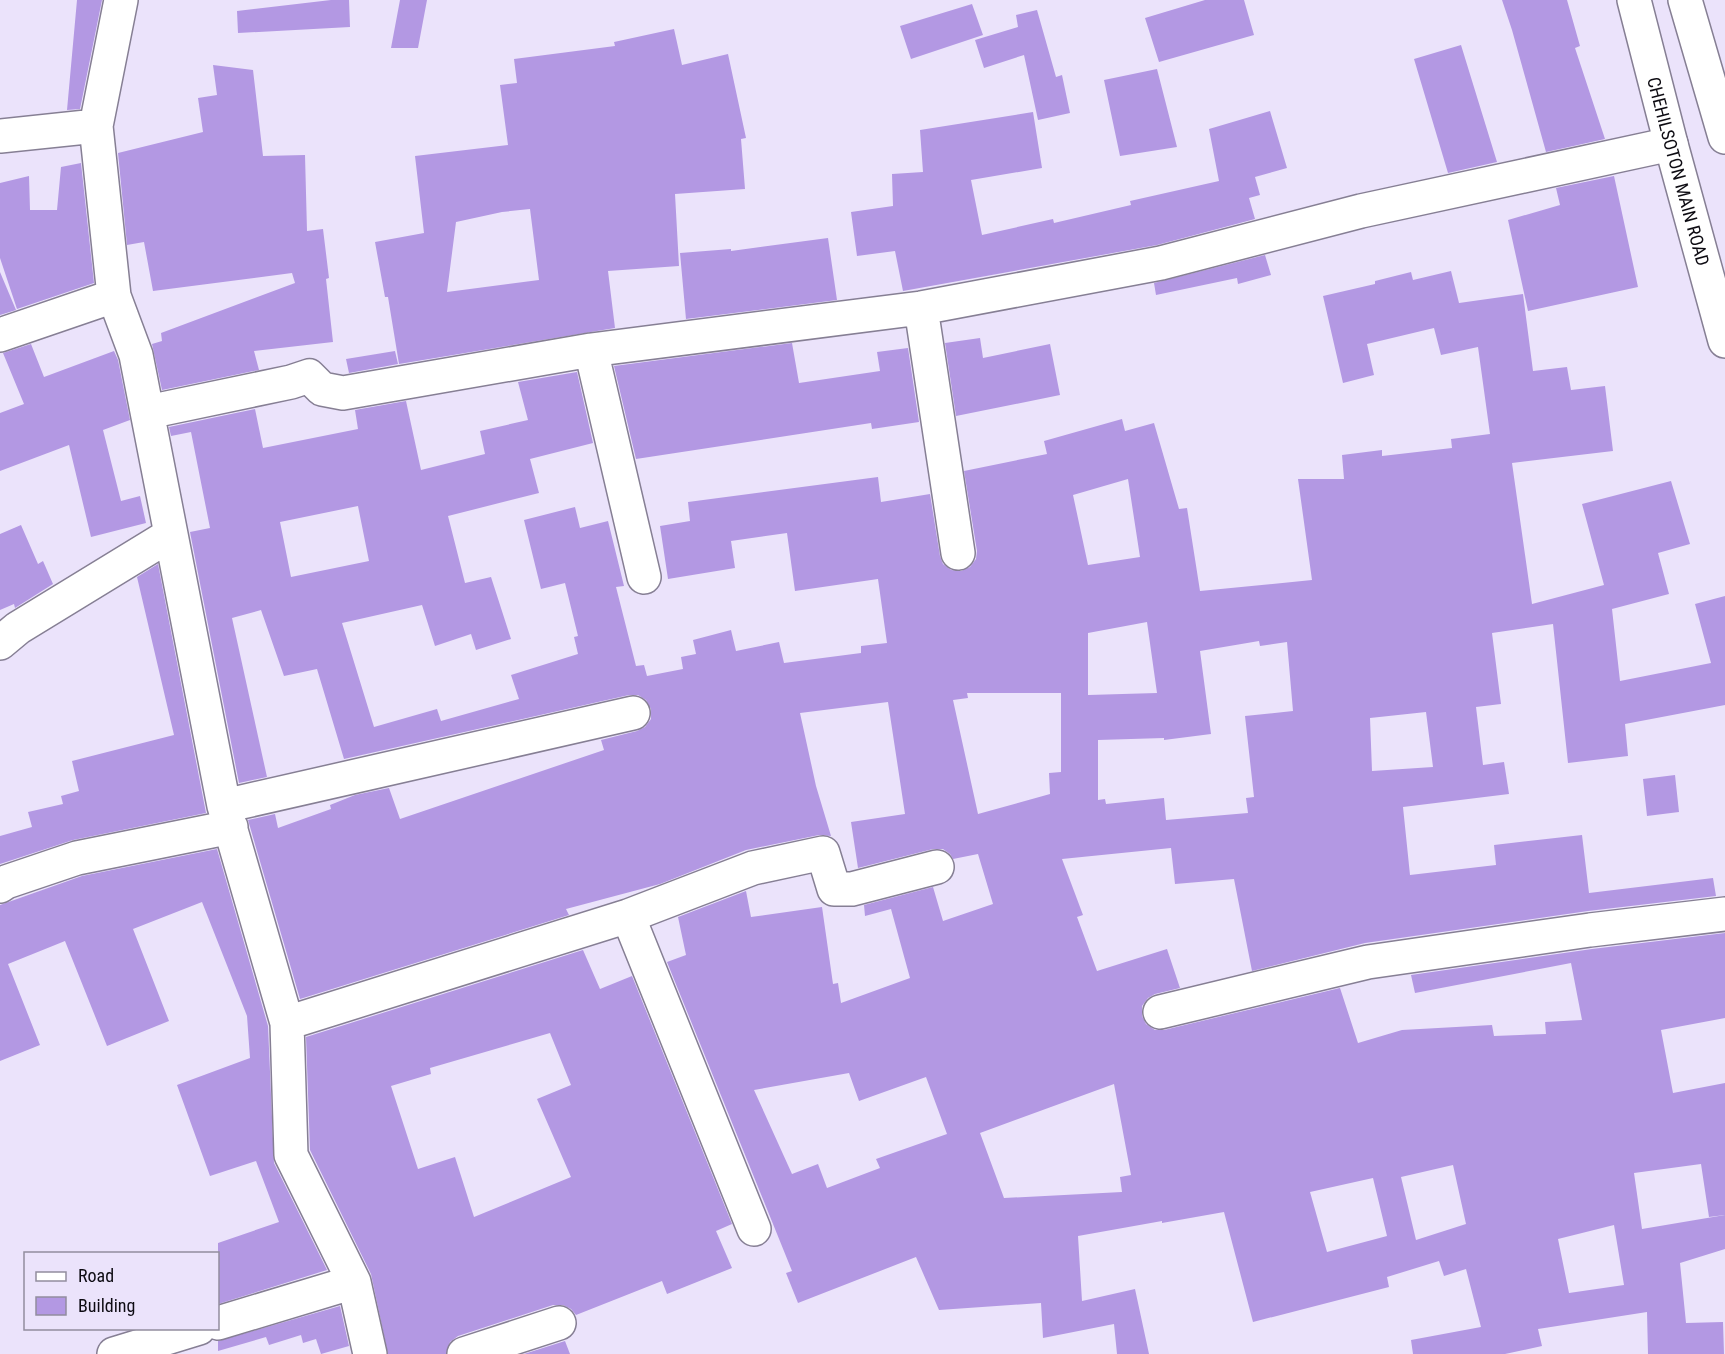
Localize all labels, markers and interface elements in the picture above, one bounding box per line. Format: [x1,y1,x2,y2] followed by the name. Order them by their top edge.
[1644,75,1714,268] street label: CHEHILSOTON MAIN ROAD
[24,1252,219,1330] legend
[78,1265,114,1286] text: Road
[78,1295,135,1316] text: Building

